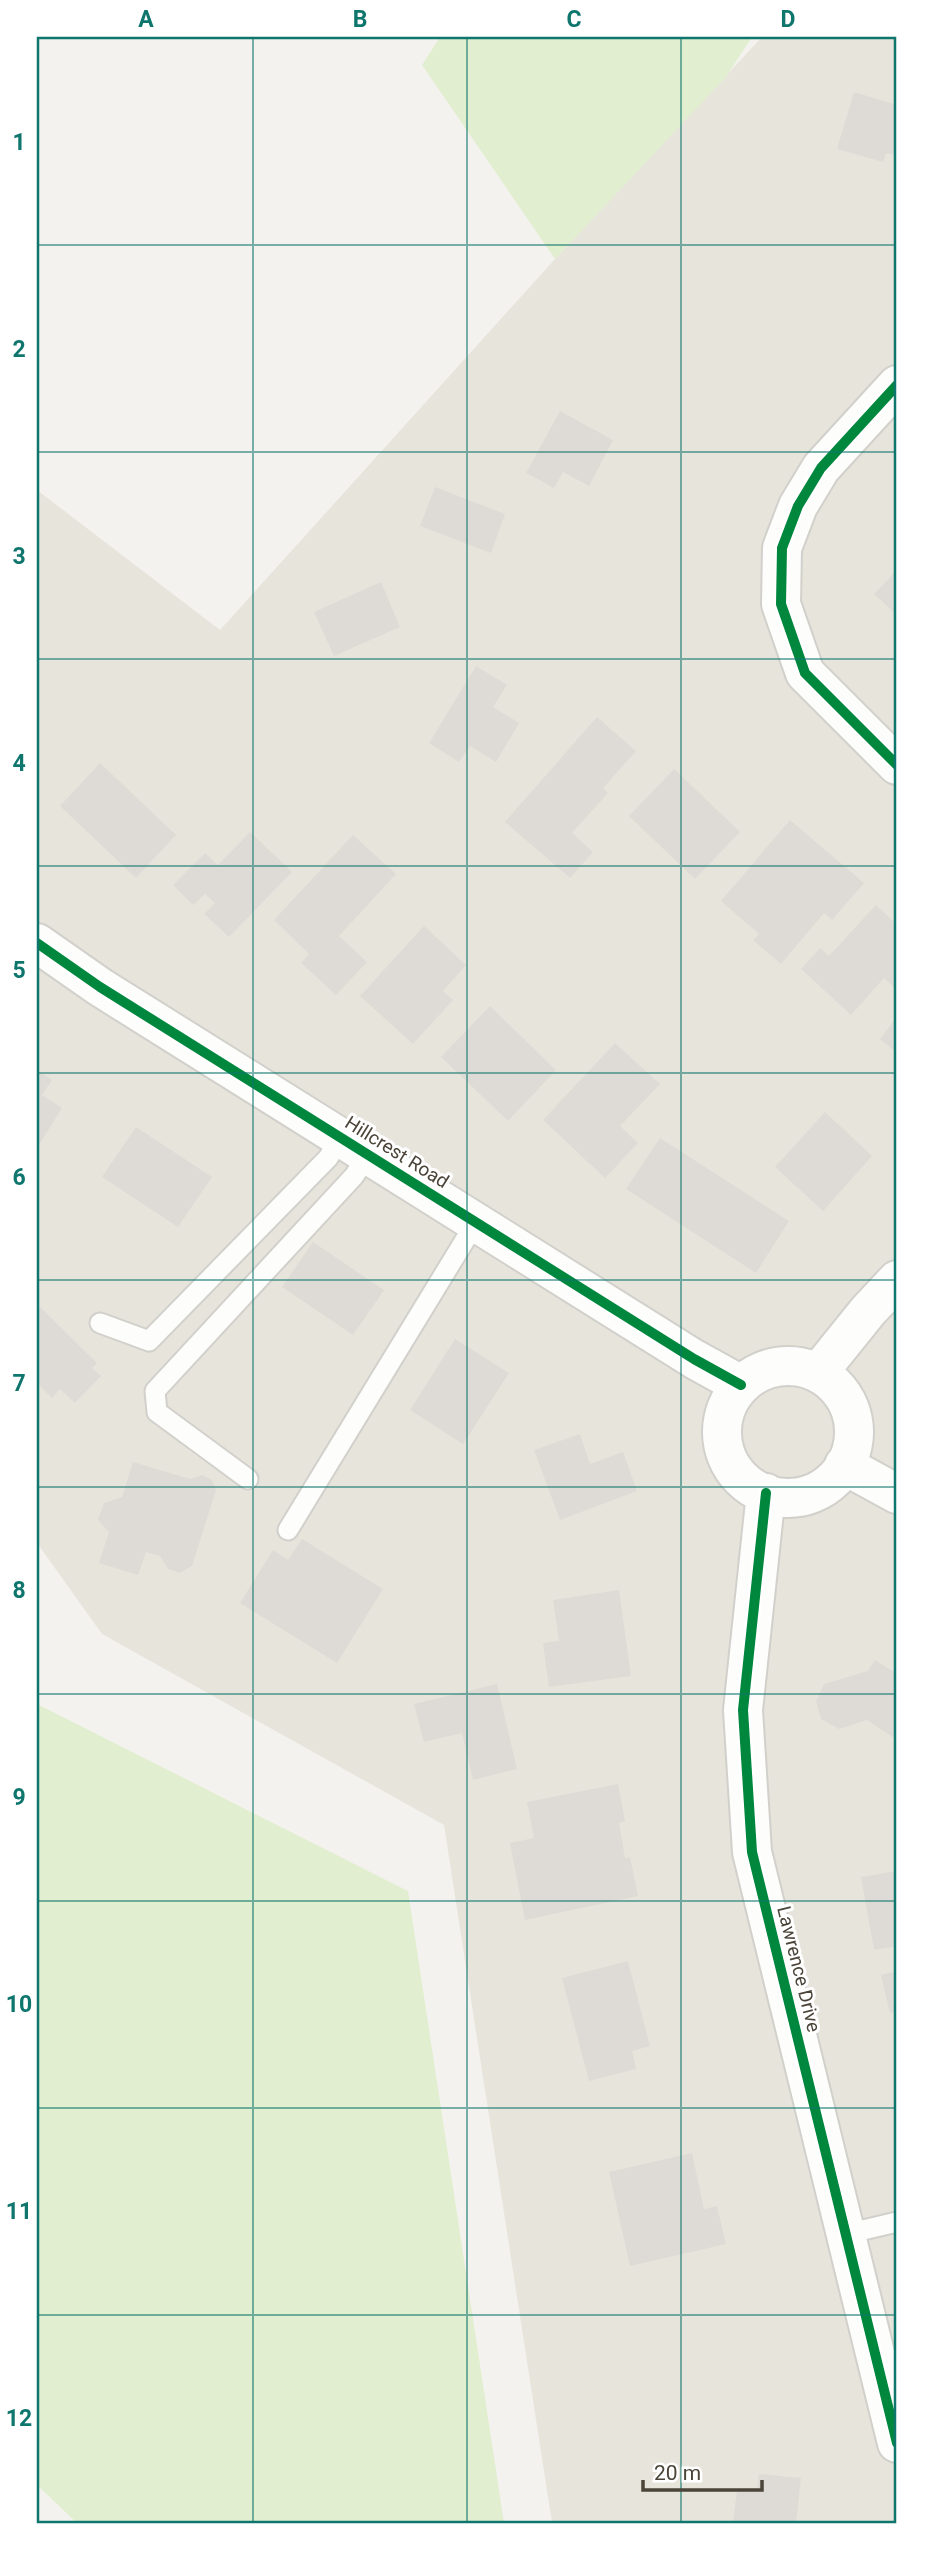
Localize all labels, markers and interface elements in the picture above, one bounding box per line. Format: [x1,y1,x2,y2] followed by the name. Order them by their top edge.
[138,6,154,33] text: A
[353,6,367,33] text: B
[566,6,582,33] text: C
[781,6,795,33] text: D
[12,129,26,156] text: 1
[12,336,26,363] text: 2
[12,543,26,570] text: 3
[12,750,26,777] text: 4
[12,957,26,984] text: 5
[341,1111,453,1193] street label: Hillcrest Road
[12,1164,26,1191] text: 6
[12,1370,26,1397] text: 7
[12,1577,26,1604] text: 8
[12,1784,26,1811] text: 9
[772,1904,826,2034] street label: Lawrence Drive
[6,1991,32,2018] text: 10
[6,2198,32,2225] text: 11
[6,2405,32,2432] text: 12
[643,2448,762,2492] scale bar
[654,2461,701,2485] text: 20 m

